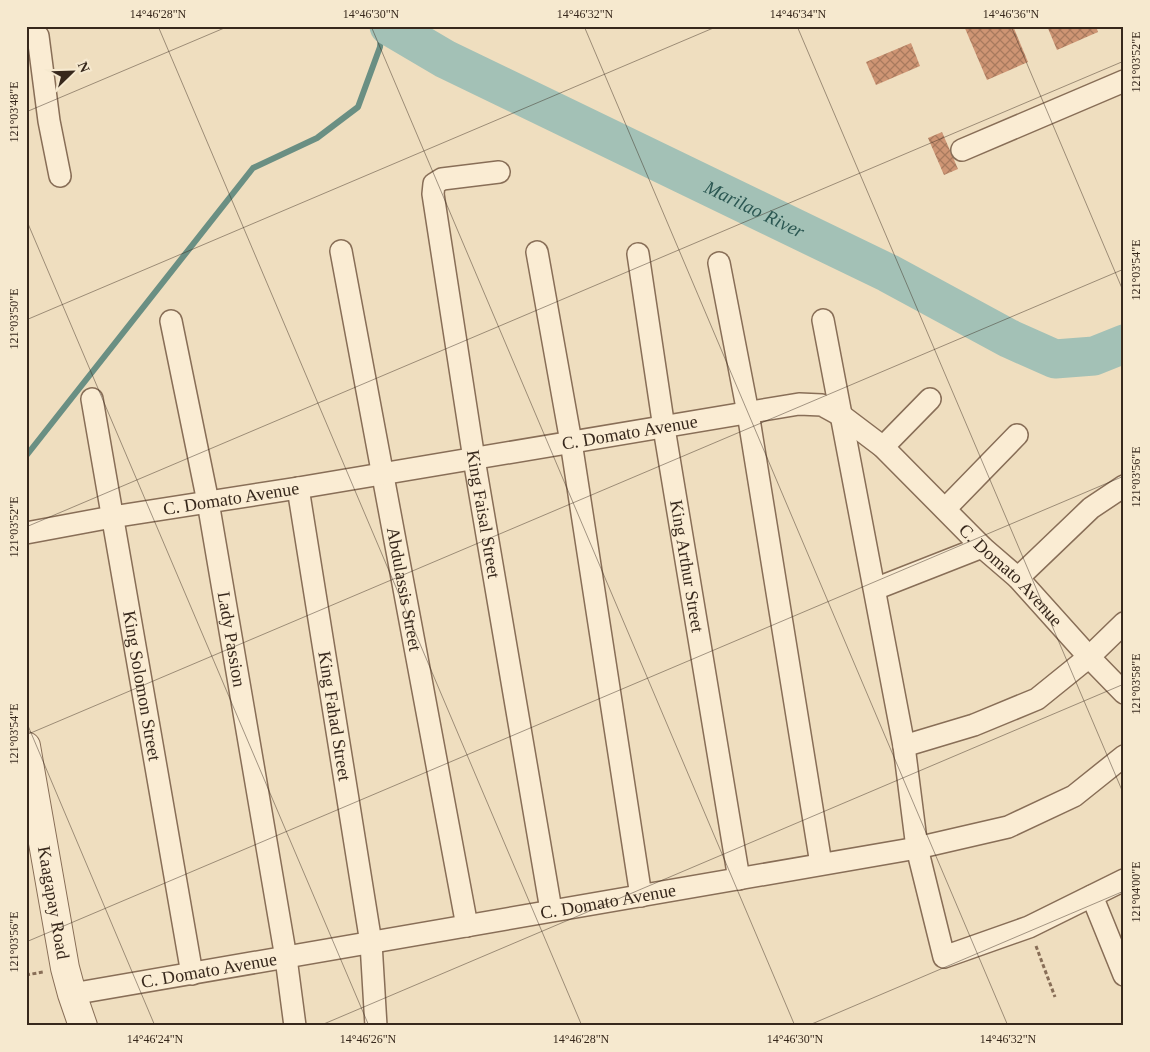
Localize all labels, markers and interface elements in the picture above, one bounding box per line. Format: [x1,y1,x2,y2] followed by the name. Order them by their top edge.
[130,7,187,21] text: 14°46'28"N
[343,7,400,21] text: 14°46'30"N
[557,7,614,21] text: 14°46'32"N
[770,7,827,21] text: 14°46'34"N
[983,7,1040,21] text: 14°46'36"N
[1129,31,1143,93] text: 121°03'52"E
[48,48,98,98] north arrow
[75,60,92,75] text: N
[7,81,21,143] text: 121°03'48"E
[701,175,809,242] water label: Marilao River
[1129,239,1143,301] text: 121°03'54"E
[7,288,21,350] text: 121°03'50"E
[560,411,699,454] street label: C. Domato Avenue
[1129,446,1143,508] text: 121°03'56"E
[463,448,504,580] street label: King Faisal Street
[162,478,300,519] street label: C. Domato Avenue
[7,496,21,558] text: 121°03'52"E
[666,498,708,634] street label: King Arthur Street
[955,520,1067,630] street label: C. Domato Avenue
[383,526,425,653] street label: Abdulassis Street
[213,590,249,689] street label: Lady Passion
[119,609,165,762] street label: King Solomon Street
[314,650,355,782] street label: King Fahad Street
[1129,653,1143,715] text: 121°03'58"E
[7,703,21,765] text: 121°03'54"E
[34,844,73,961] street label: Kaagapay Road
[1129,861,1143,923] text: 121°04'00"E
[539,880,677,923] street label: C. Domato Avenue
[7,911,21,973] text: 121°03'56"E
[140,949,278,992] street label: C. Domato Avenue
[127,1032,184,1046] text: 14°46'24"N
[340,1032,397,1046] text: 14°46'26"N
[553,1032,610,1046] text: 14°46'28"N
[767,1032,824,1046] text: 14°46'30"N
[980,1032,1037,1046] text: 14°46'32"N

